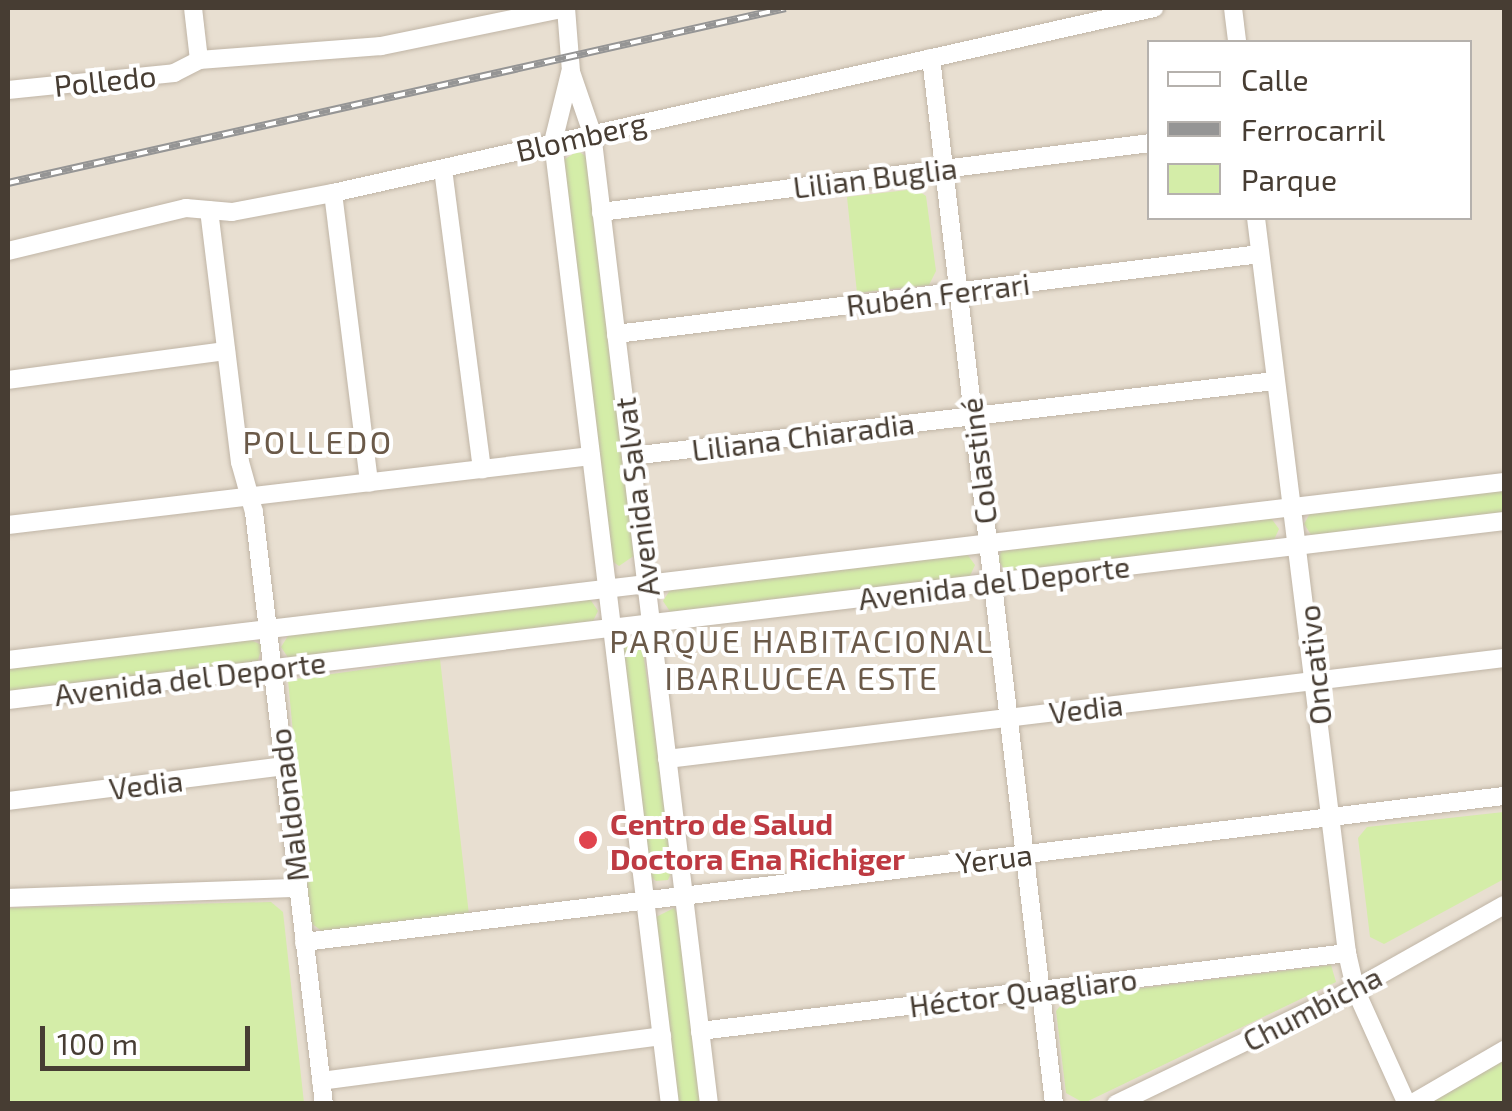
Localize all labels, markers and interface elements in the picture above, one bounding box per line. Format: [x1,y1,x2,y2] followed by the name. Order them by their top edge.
[1147,40,1472,220] legend
[52,57,158,103] street label: Polledo
[1241,61,1309,97] text: Calle
[512,104,650,168] street label: Blomberg
[1241,111,1385,147] text: Ferrocarril
[791,149,959,205] street label: Lilian Buglia
[1241,161,1337,197] text: Parque
[844,265,1032,323] street label: Rubén Ferrari
[606,395,666,599] street label: Avenida Salvat
[952,396,1004,526] street label: Colastiné
[689,404,917,468] street label: Liliana Chiaradia
[242,422,394,460] district label: POLLEDO
[856,547,1132,617] street label: Avenida del Deporte
[1290,603,1338,727] street label: Oncativo
[609,622,995,697] district label: PARQUE HABITACIONAL IBARLUCEA ESTE
[52,643,328,713] street label: Avenida del Deporte
[1047,686,1125,730] street label: Vedia
[261,726,315,884] street label: Maldonado
[107,762,185,806] street label: Vedia
[610,805,905,876] place label: Centro de Salud Doctora Ena Richiger
[575,827,601,853] marker: Centro de Salud Doctora Ena Richiger
[954,835,1034,881] street label: Yerua
[1237,958,1387,1058] street label: Chumbicha
[907,960,1139,1024] street label: Héctor Quagliaro
[45,1006,255,1068] scale bar
[57,1025,138,1061] text: 100 m

